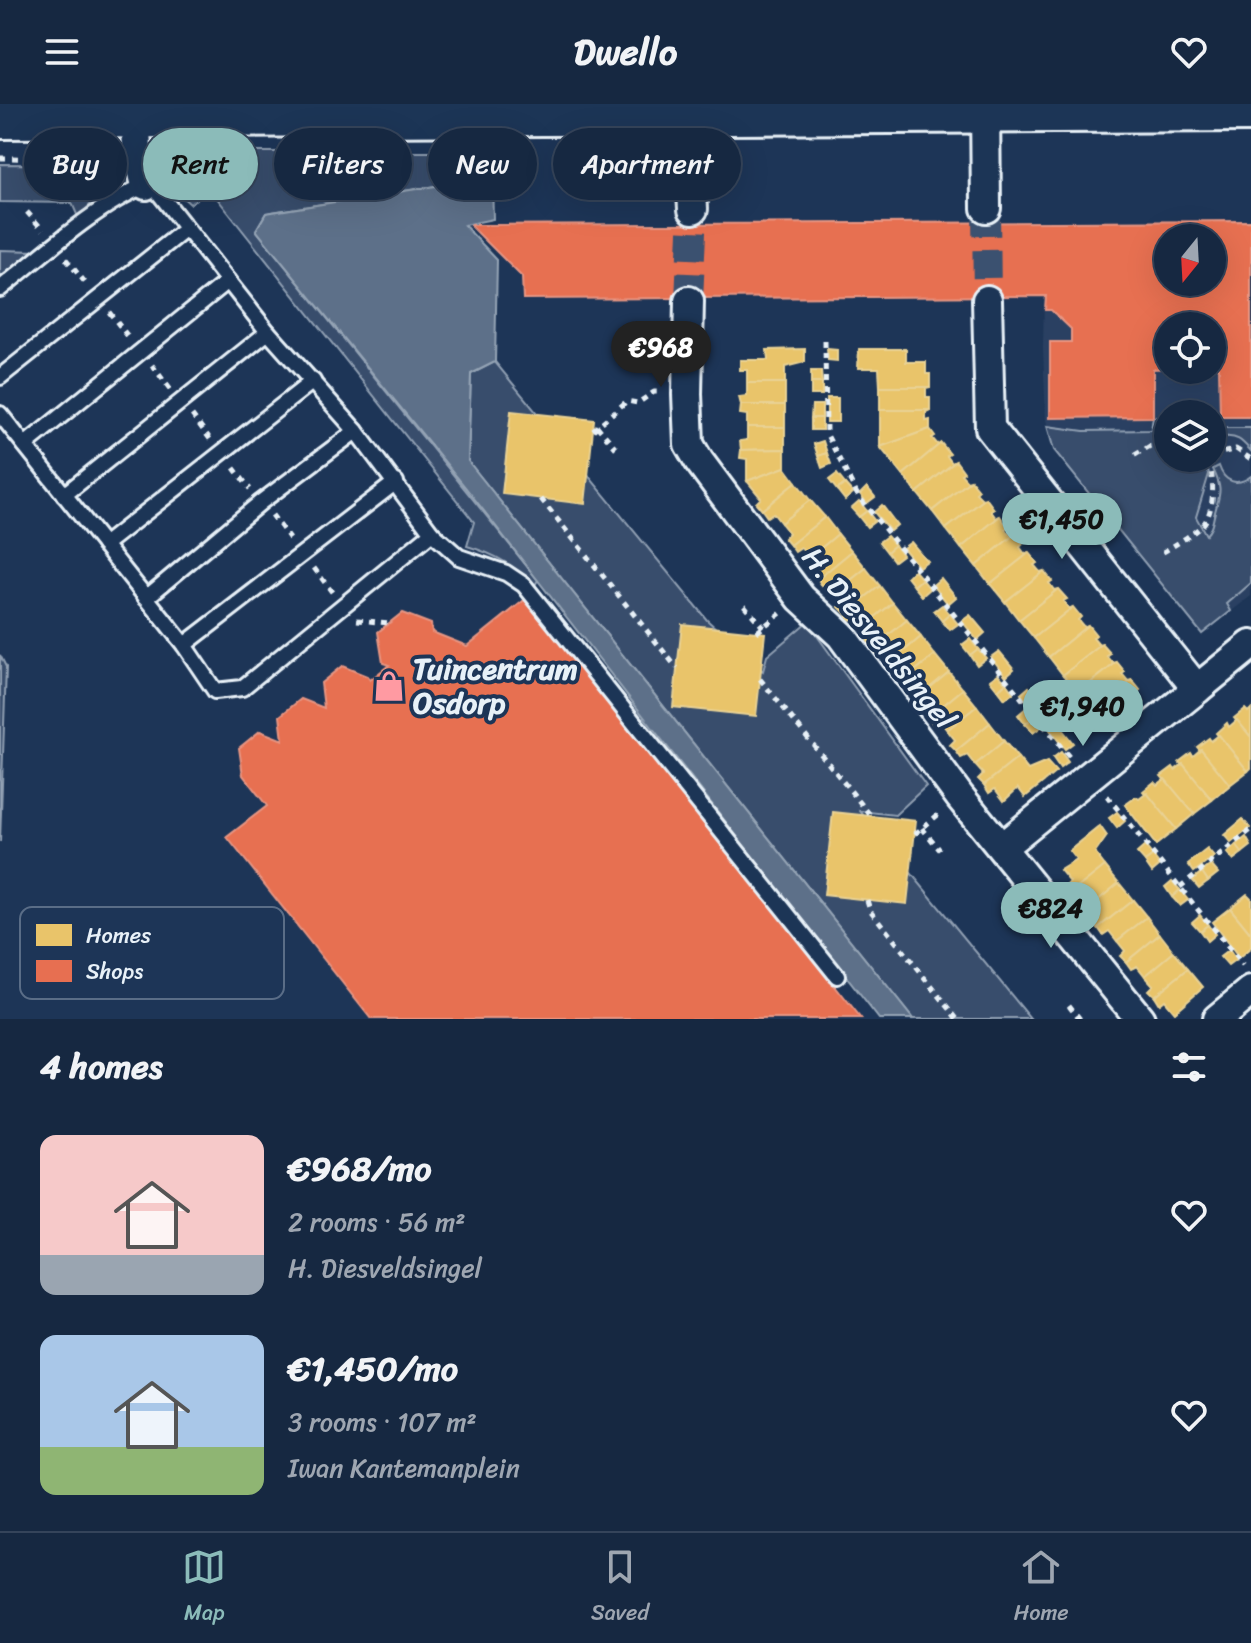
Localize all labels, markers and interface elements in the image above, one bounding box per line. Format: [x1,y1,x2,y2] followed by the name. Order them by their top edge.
[574,20,677,84] text: Dwello
[40,30,84,74] icon: menu
[1167,30,1211,74] icon: heart
[24,128,127,200] chip: Buy
[143,128,258,200] chip: Rent
[274,128,412,200] chip: Filters
[428,128,537,200] chip: New
[553,128,741,200] chip: Apartment
[1154,224,1226,296] north arrow
[1154,224,1226,472] map controls
[1154,312,1226,384] button: locate
[614,321,708,389] pin: €968
[629,324,693,370] text: €968
[1154,400,1226,472] button: layers
[997,493,1127,561] pin: €1,450
[1020,496,1104,542] text: €1,450
[788,534,971,743] street label: H. Diesveldsingel
[413,642,578,730] place label: Tuincentrum Osdorp
[372,669,406,703] shop icon: Tuincentrum Osdorp
[1018,680,1148,748] pin: €1,940
[1041,683,1125,729] text: €1,940
[1004,882,1098,950] pin: €824
[1019,885,1083,931] text: €824
[20,907,284,999] legend
[86,916,152,955] text: Homes
[86,952,143,991] text: Shops
[40,1037,163,1097] text: 4 homes
[1167,1045,1211,1089] icon: filters
[288,1139,432,1199] text: €968/mo
[104,1167,200,1263] icon: home
[1167,1193,1211,1237] icon: heart
[288,1199,466,1245] text: 2 rooms · 56 m²
[288,1245,482,1291] text: H. Diesveldsingel
[288,1339,458,1399] text: €1,450/mo
[104,1367,200,1463] icon: home
[1167,1393,1211,1437] icon: heart
[288,1399,477,1445] text: 3 rooms · 107 m²
[288,1445,520,1491] text: Iwan Kantemanplein
[182,1545,226,1632] tab: Map
[591,1545,649,1632] tab: Saved
[1014,1545,1069,1632] tab: Home

